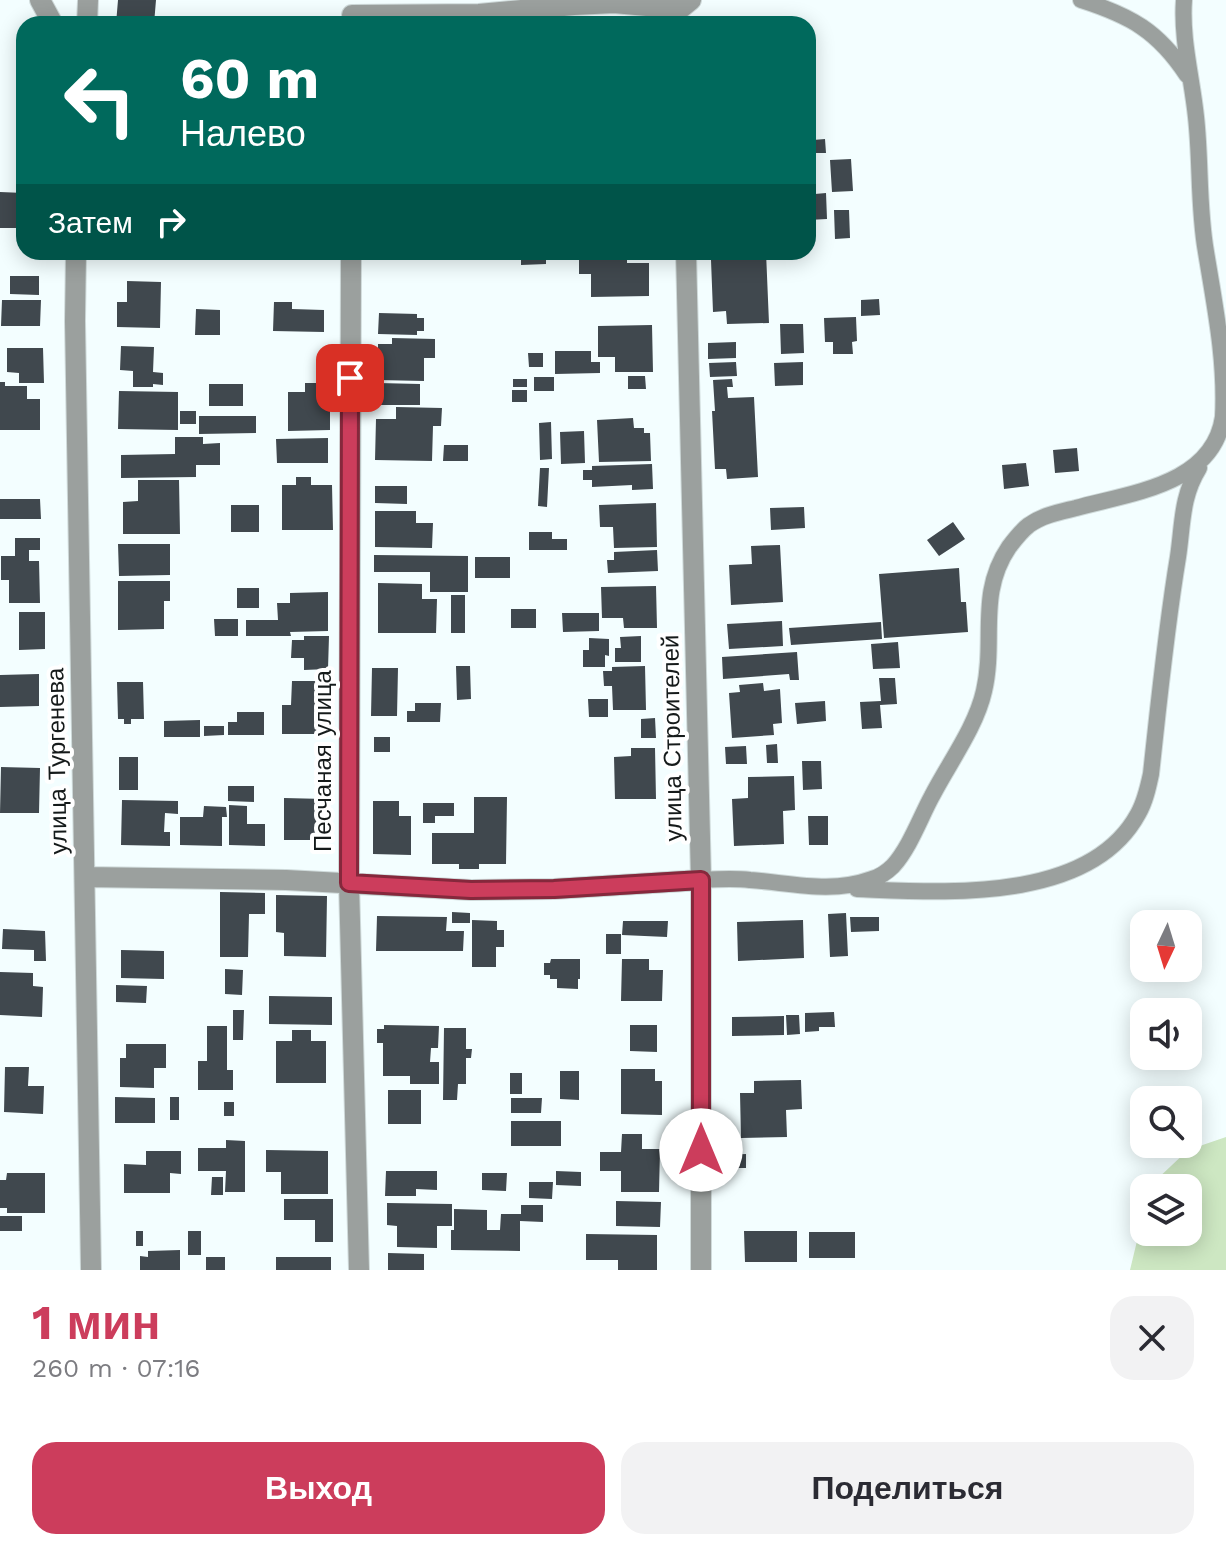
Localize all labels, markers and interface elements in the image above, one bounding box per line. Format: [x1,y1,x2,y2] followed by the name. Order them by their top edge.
[180,46,319,112] text: 60 m
[48,48,152,152] icon: left
[180,113,306,155] text: Налево
[149,200,193,244] icon: right
[48,205,133,240] text: Затем
[316,344,384,412] pin
[328,356,372,400] icon: arrive
[656,634,688,842] street label: улица Строителей
[41,667,73,855] street label: улица Тургенева
[309,669,337,852] street label: Песчаная улица
[1130,910,1202,982] north arrow
[1130,910,1202,1246] map controls
[1130,998,1202,1070] button: sound
[1130,1086,1202,1158] button: search
[659,1108,743,1192] position arrow
[1130,1174,1202,1246] button: layers
[32,1294,160,1351] text: 1 мин
[1110,1296,1194,1380] button: close
[32,1353,200,1383] text: 260 m · 07:16
[32,1442,605,1534] button: Выход
[621,1442,1194,1534] button: Поделиться

